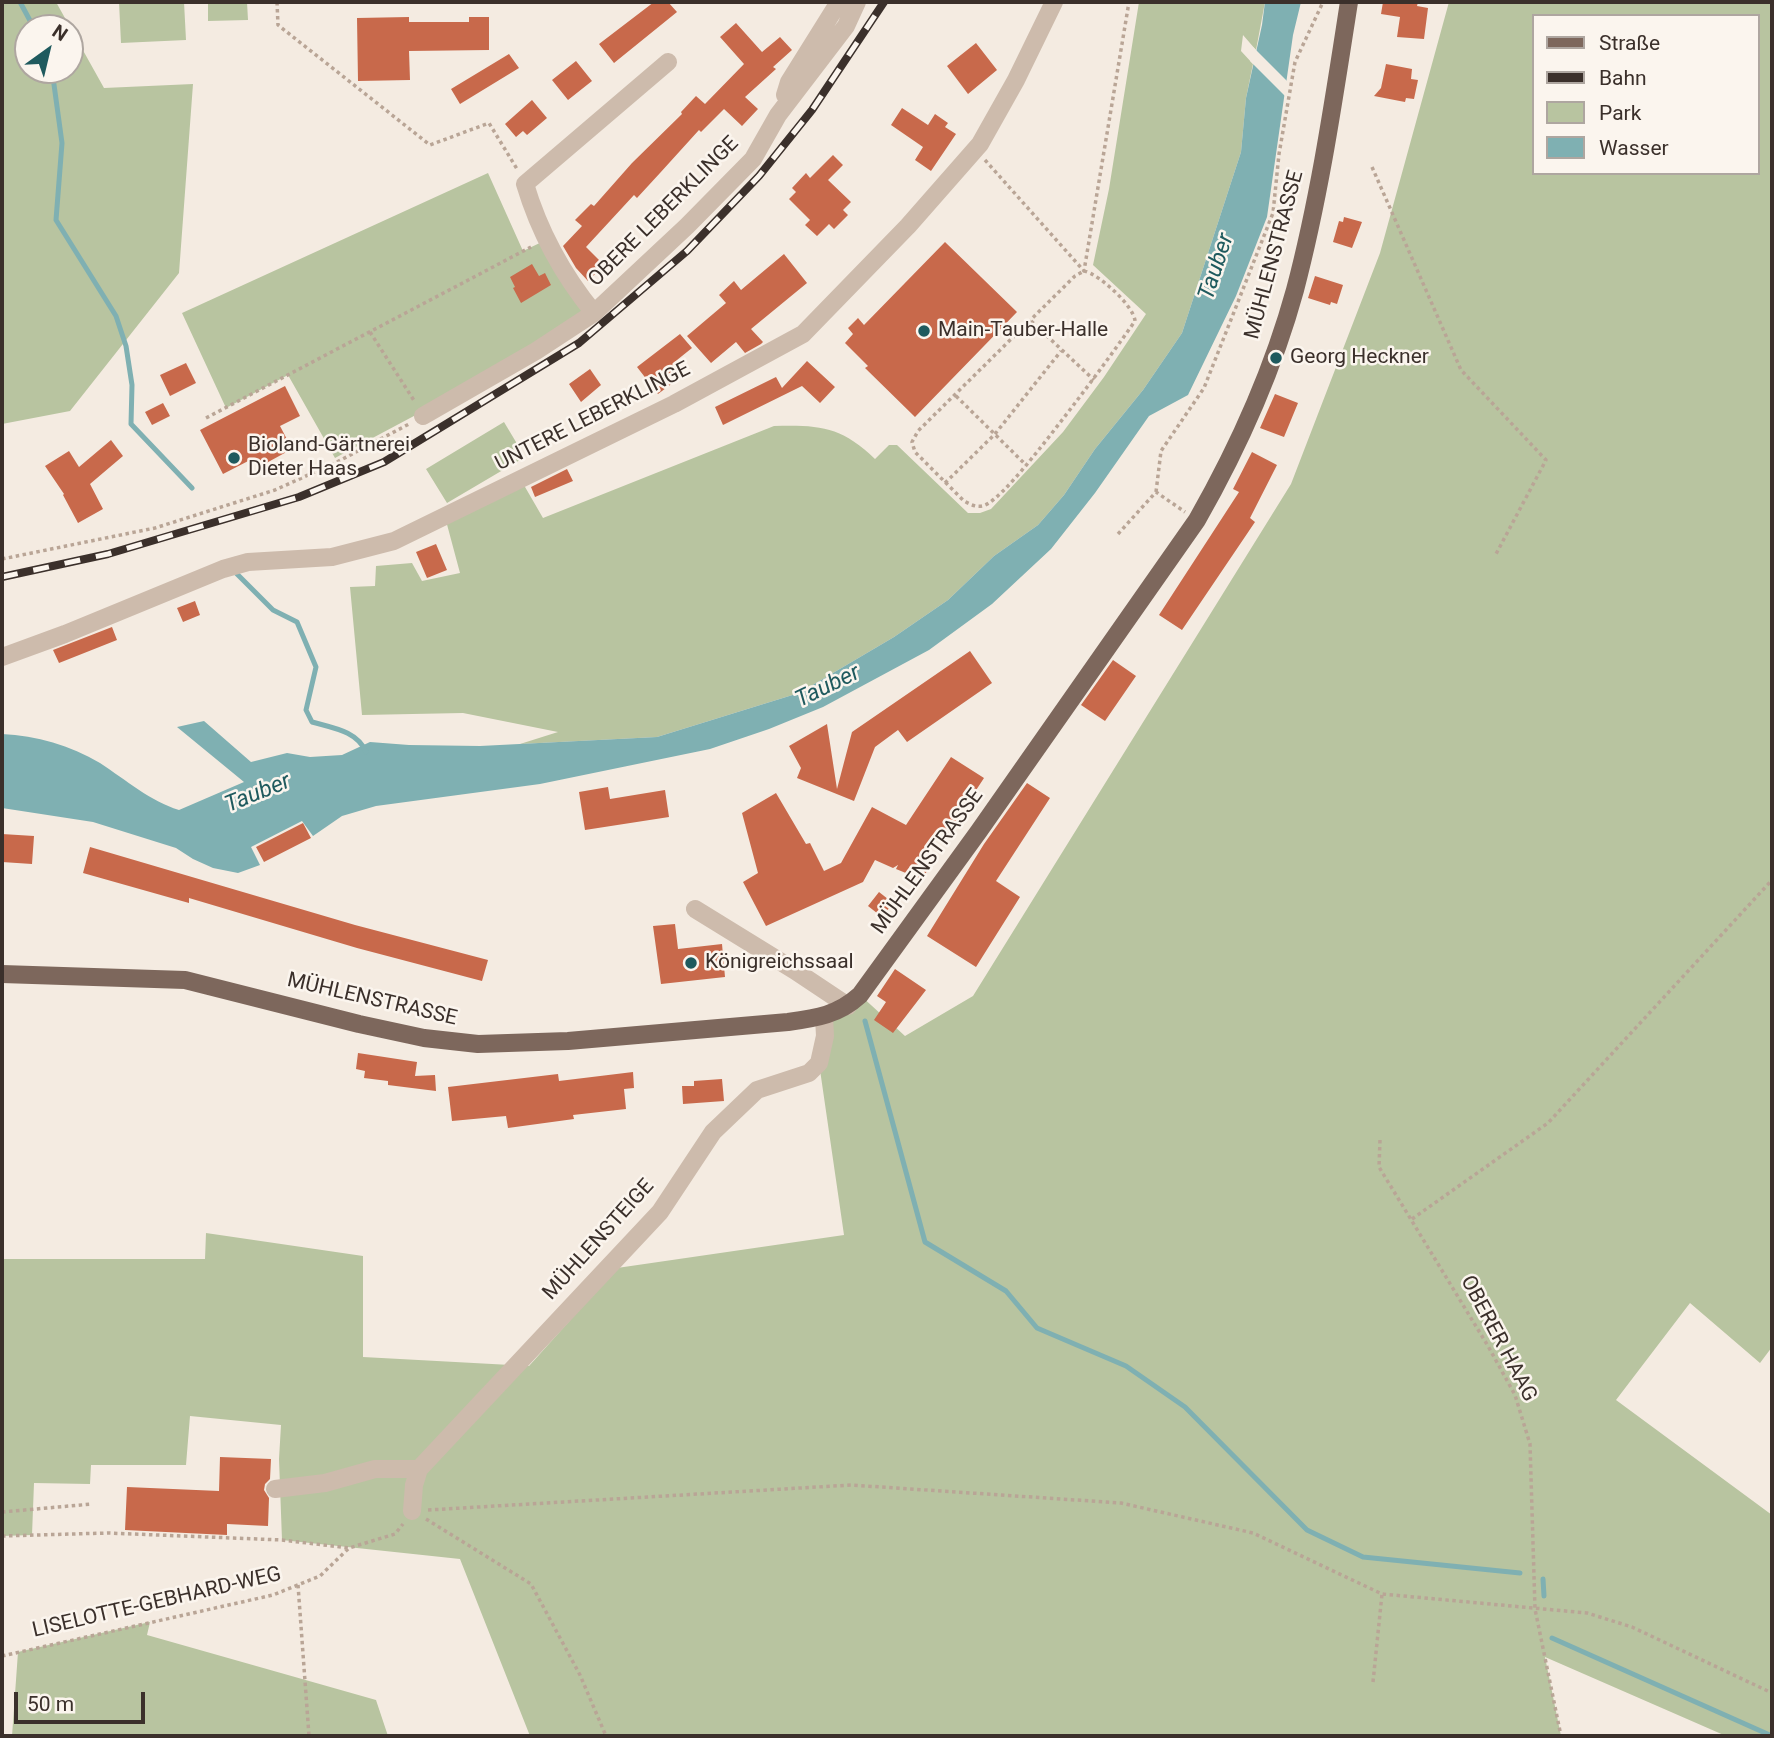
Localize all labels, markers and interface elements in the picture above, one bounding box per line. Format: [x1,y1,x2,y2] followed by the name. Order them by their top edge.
[14,14,84,84] north arrow
[1532,14,1760,175] legend
[48,20,72,46] text: N
[1599,31,1660,55] text: Straße
[1599,66,1647,90] text: Bahn
[1599,101,1641,125] text: Park
[584,132,744,292] street label: OBERE LEBERKLINGE
[1599,136,1669,160] text: Wasser
[1240,168,1310,342] street label: MÜHLENSTRASSE
[1193,230,1241,304] water label: Tauber
[938,318,1108,344] place label: Main-Tauber-Halle
[916,323,932,339] marker: Main-Tauber-Halle
[1290,345,1429,371] place label: Georg Heckner
[1268,350,1284,366] marker: Georg Heckner
[491,357,695,477] street label: UNTERE LEBERKLINGE
[248,433,410,483] place label: Bioland-Gärtnerei Dieter Haas
[226,450,242,466] marker: Bioland-Gärtnerei Dieter Haas
[791,660,865,714] water label: Tauber
[221,768,295,820] water label: Tauber
[867,784,989,940] street label: MÜHLENSTRASSE
[705,950,854,976] place label: Königreichssaal
[683,955,699,971] marker: Königreichssaal
[285,968,459,1032] street label: MÜHLENSTRASSE
[538,1174,660,1306] street label: MÜHLENSTEIGE
[1454,1272,1542,1406] street label: OBERER HAAG
[30,1562,284,1644] street label: LISELOTTE-GEBHARD-WEG
[18,1678,149,1722] scale bar
[27,1692,74,1716] text: 50 m

